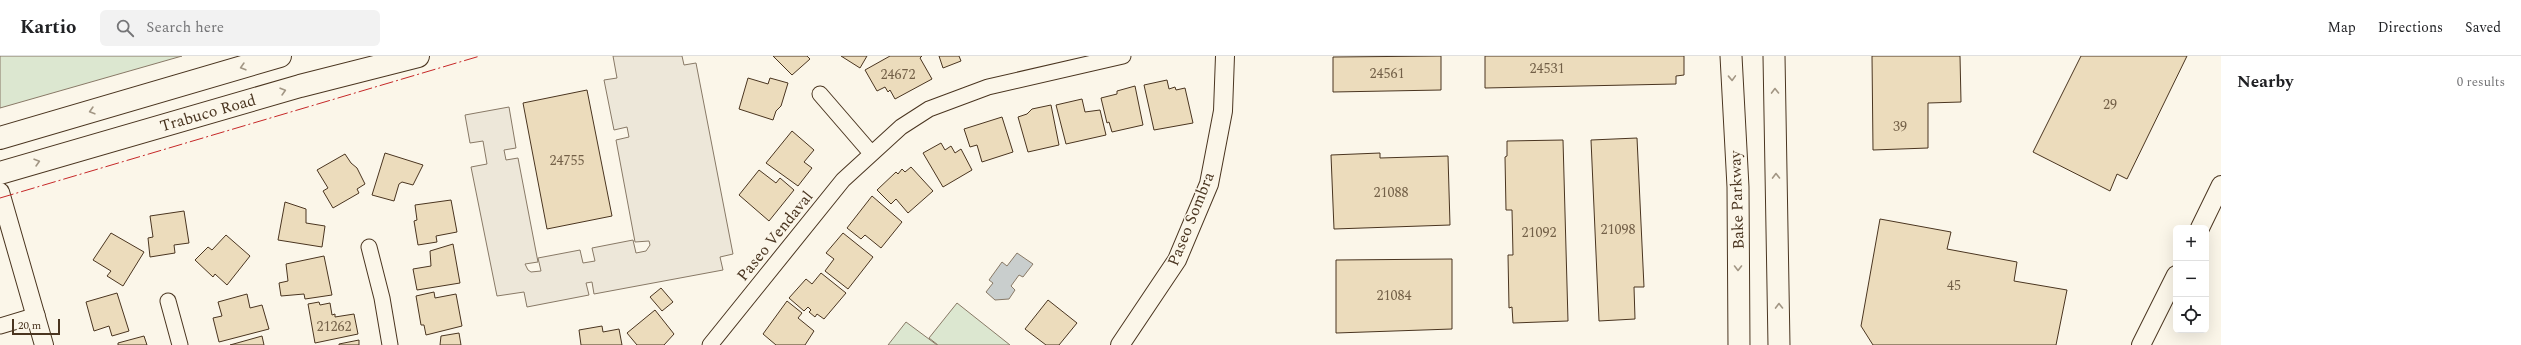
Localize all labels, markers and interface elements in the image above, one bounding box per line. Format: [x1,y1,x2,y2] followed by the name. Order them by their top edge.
[100,10,380,46] search box
[20,13,76,42] text: Kartio
[146,16,224,39] text: Search here
[114,17,136,39] icon: search
[2328,17,2356,38] text: Map
[2378,17,2443,38] text: Directions
[2465,17,2501,38] text: Saved
[1530,58,1565,79] house number: 24531
[239,62,246,71] one-way arrow
[1370,63,1405,84] house number: 24561
[881,64,916,85] house number: 24672
[2237,69,2293,95] text: Nearby
[2457,72,2505,92] text: 0 results
[1728,75,1736,81] one-way arrow
[280,87,287,96] one-way arrow
[157,88,259,138] street label: Trabuco Road
[1771,88,1779,94] one-way arrow
[2103,94,2117,115] house number: 29
[88,106,95,115] one-way arrow
[1893,116,1907,137] house number: 39
[1723,149,1751,250] street label: Bake Parkway
[550,150,585,171] house number: 24755
[34,158,41,167] one-way arrow
[1161,168,1221,270] street label: Paseo Sombra
[1772,173,1780,179] one-way arrow
[1374,182,1409,203] house number: 21088
[731,186,819,286] street label: Paseo Vendaval
[1601,219,1636,240] house number: 21098
[1522,222,1557,243] house number: 21092
[2173,225,2209,333] map controls
[2173,225,2209,261] button: +
[2173,261,2209,297] button: −
[1734,265,1743,271] one-way arrow
[1947,275,1961,296] house number: 45
[1377,285,1412,306] house number: 21084
[2173,297,2209,333] button: locate
[1774,303,1783,309] one-way arrow
[317,316,352,337] house number: 21262
[12,317,60,336] scale bar
[18,317,41,334] text: 20 m

